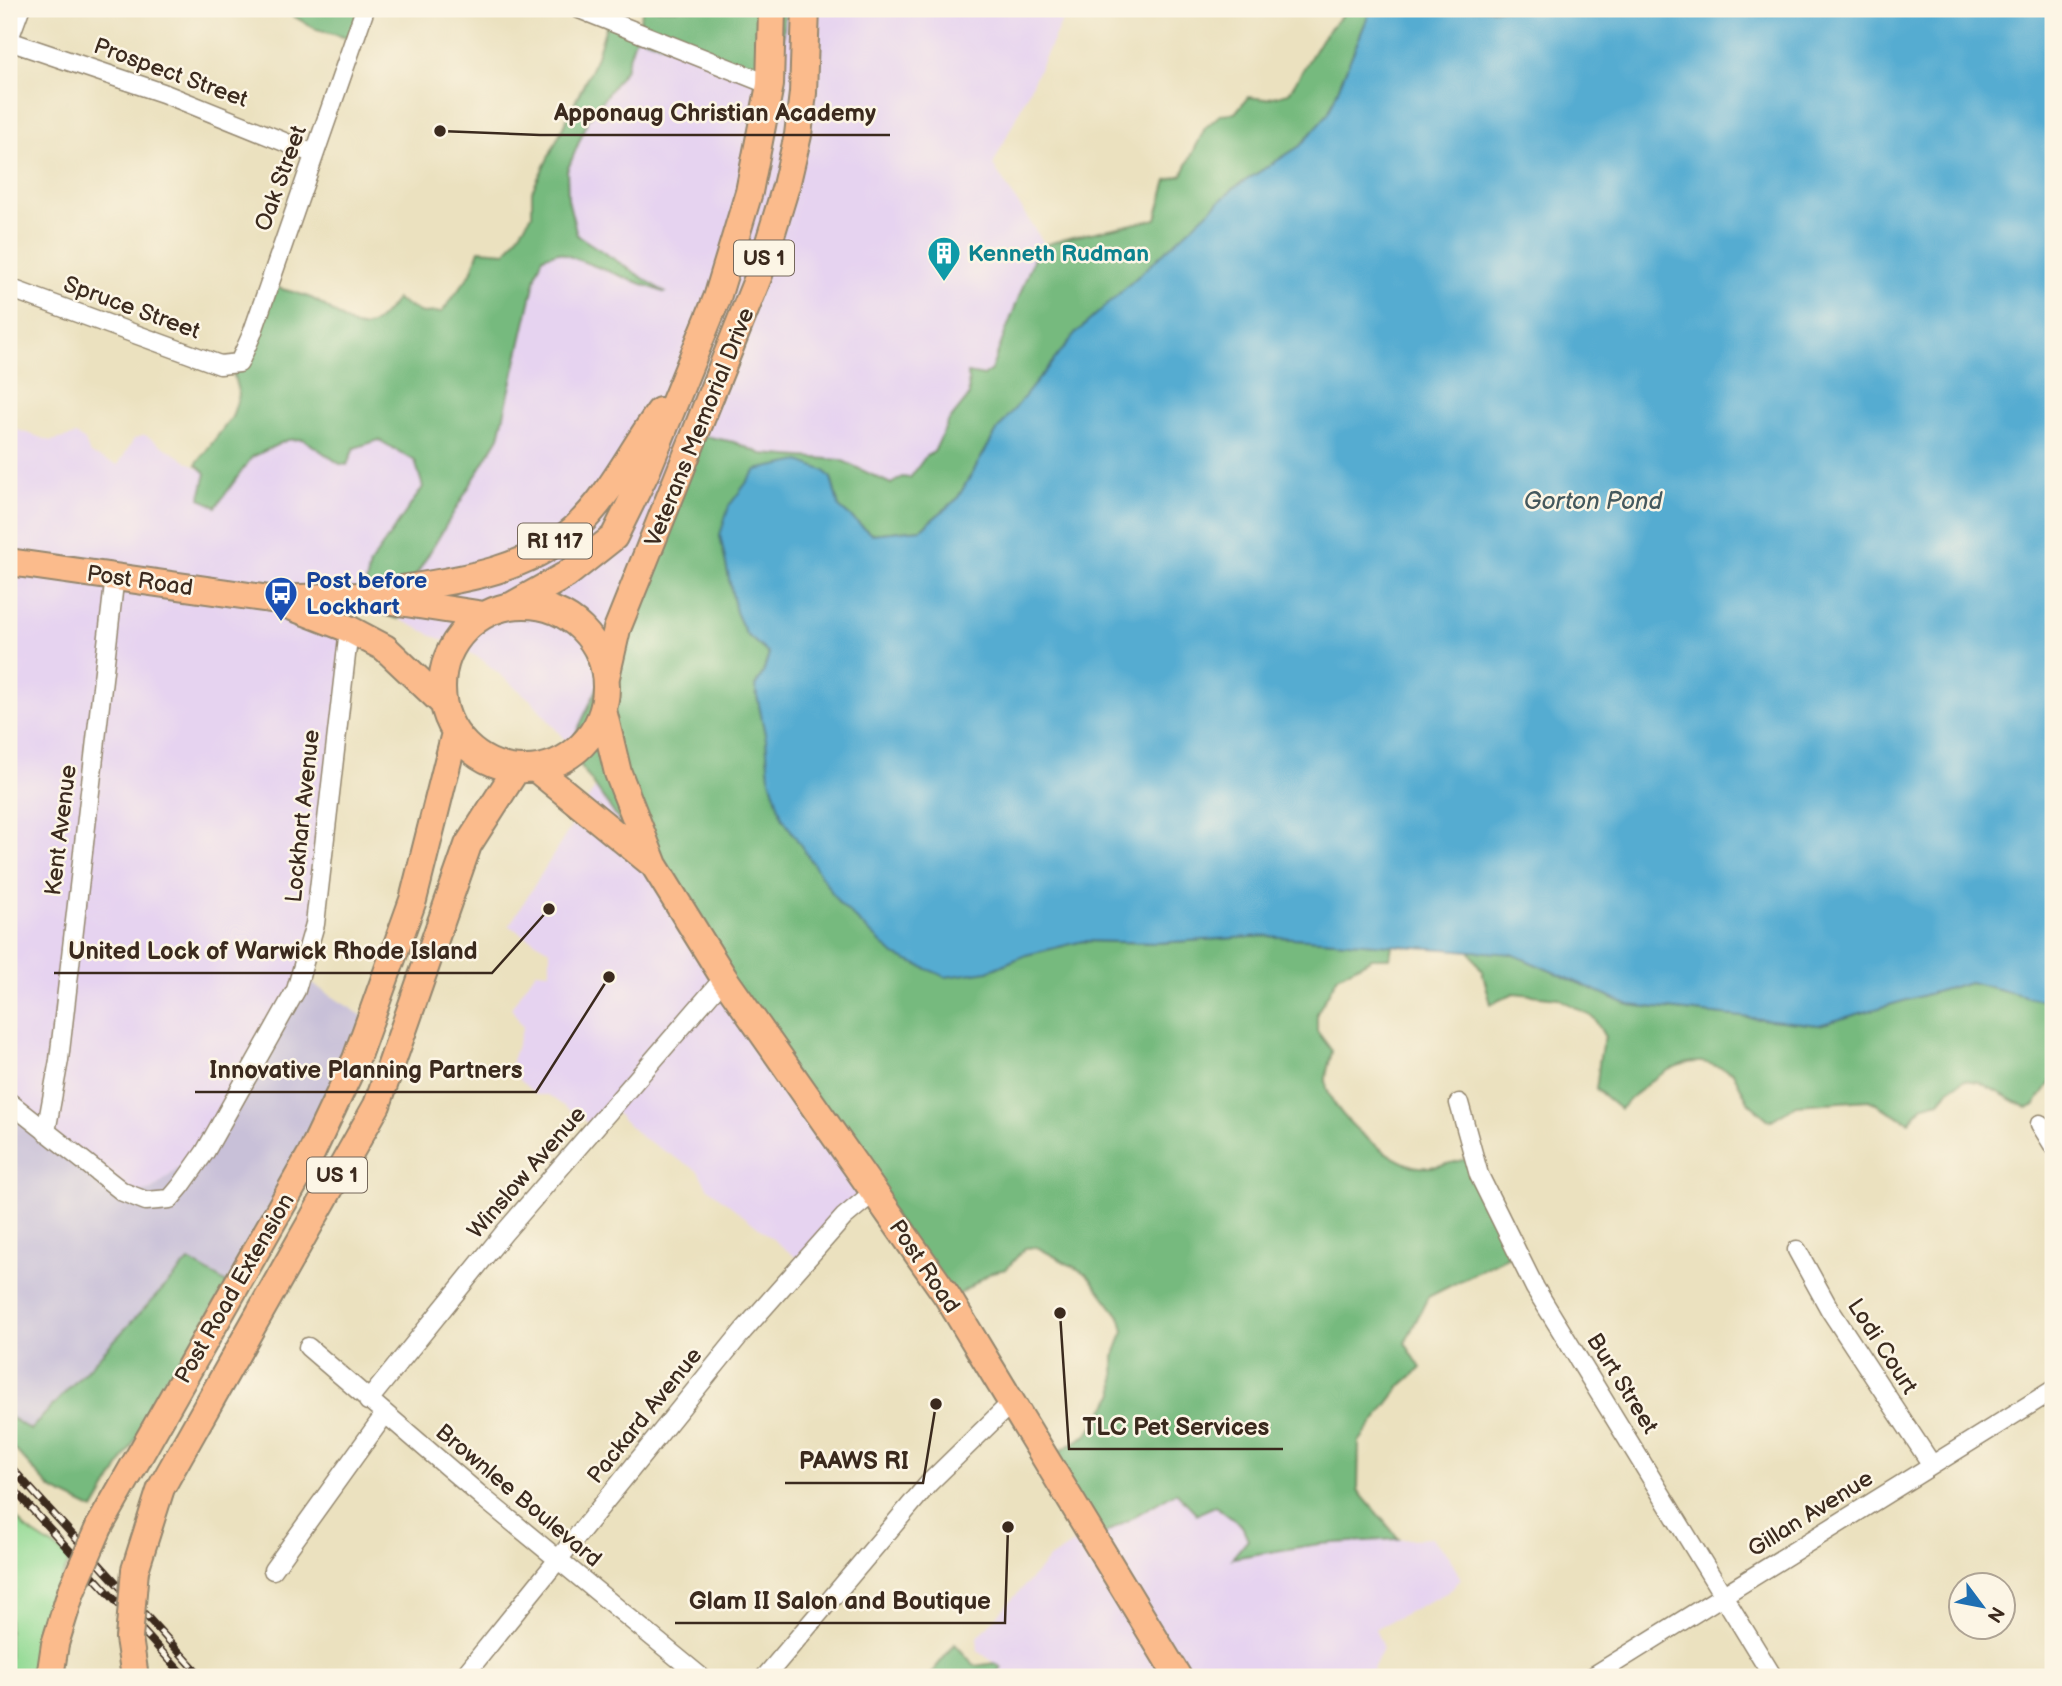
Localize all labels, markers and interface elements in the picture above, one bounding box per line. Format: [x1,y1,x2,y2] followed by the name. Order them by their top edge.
[90,32,252,114] street label: Prospect Street
[540,90,890,135] callout: Apponaug Christian Academy
[553,99,876,128] text: Apponaug Christian Academy
[249,122,313,235] street label: Oak Street
[925,234,963,283] building icon: Kenneth Rudman
[734,240,794,276] road number: US 1
[968,240,1149,268] place label: Kenneth Rudman
[60,270,204,346] street label: Spruce Street
[639,304,761,551] street label: Veterans Memorial Drive
[1524,487,1663,516] water label: Gorton Pond
[518,524,592,558] road number: RI 117
[85,560,195,602] street label: Post Road
[306,567,427,621] place label: Post before Lockhart
[262,574,300,623] bus stop icon: Post before Lockhart
[280,728,326,904] street label: Lockhart Avenue
[39,763,83,897] street label: Kent Avenue
[54,928,492,973] callout: United Lock of Warwick Rhode Island
[68,937,478,966] text: United Lock of Warwick Rhode Island
[195,1047,536,1092] callout: Innovative Planning Partners
[209,1056,523,1085] text: Innovative Planning Partners
[462,1101,592,1245] street label: Winslow Avenue
[307,1158,367,1192] road number: US 1
[169,1188,301,1389] street label: Post Road Extension
[883,1214,966,1319] street label: Post Road
[1841,1294,1923,1399] street label: Lodi Court
[1580,1328,1664,1439] street label: Burt Street
[581,1342,708,1489] street label: Packard Avenue
[1069,1404,1283,1449] callout: TLC Pet Services
[1083,1413,1270,1442] text: TLC Pet Services
[430,1418,607,1573] street label: Brownlee Boulevard
[785,1438,923,1483] callout: PAAWS RI
[799,1447,909,1476] text: PAAWS RI
[1743,1464,1878,1563] street label: Gillan Avenue
[1946,1570,2016,1640] north arrow
[675,1578,1005,1623] callout: Glam II Salon and Boutique
[689,1587,991,1616] text: Glam II Salon and Boutique
[1982,1602,2009,1626] text: N

